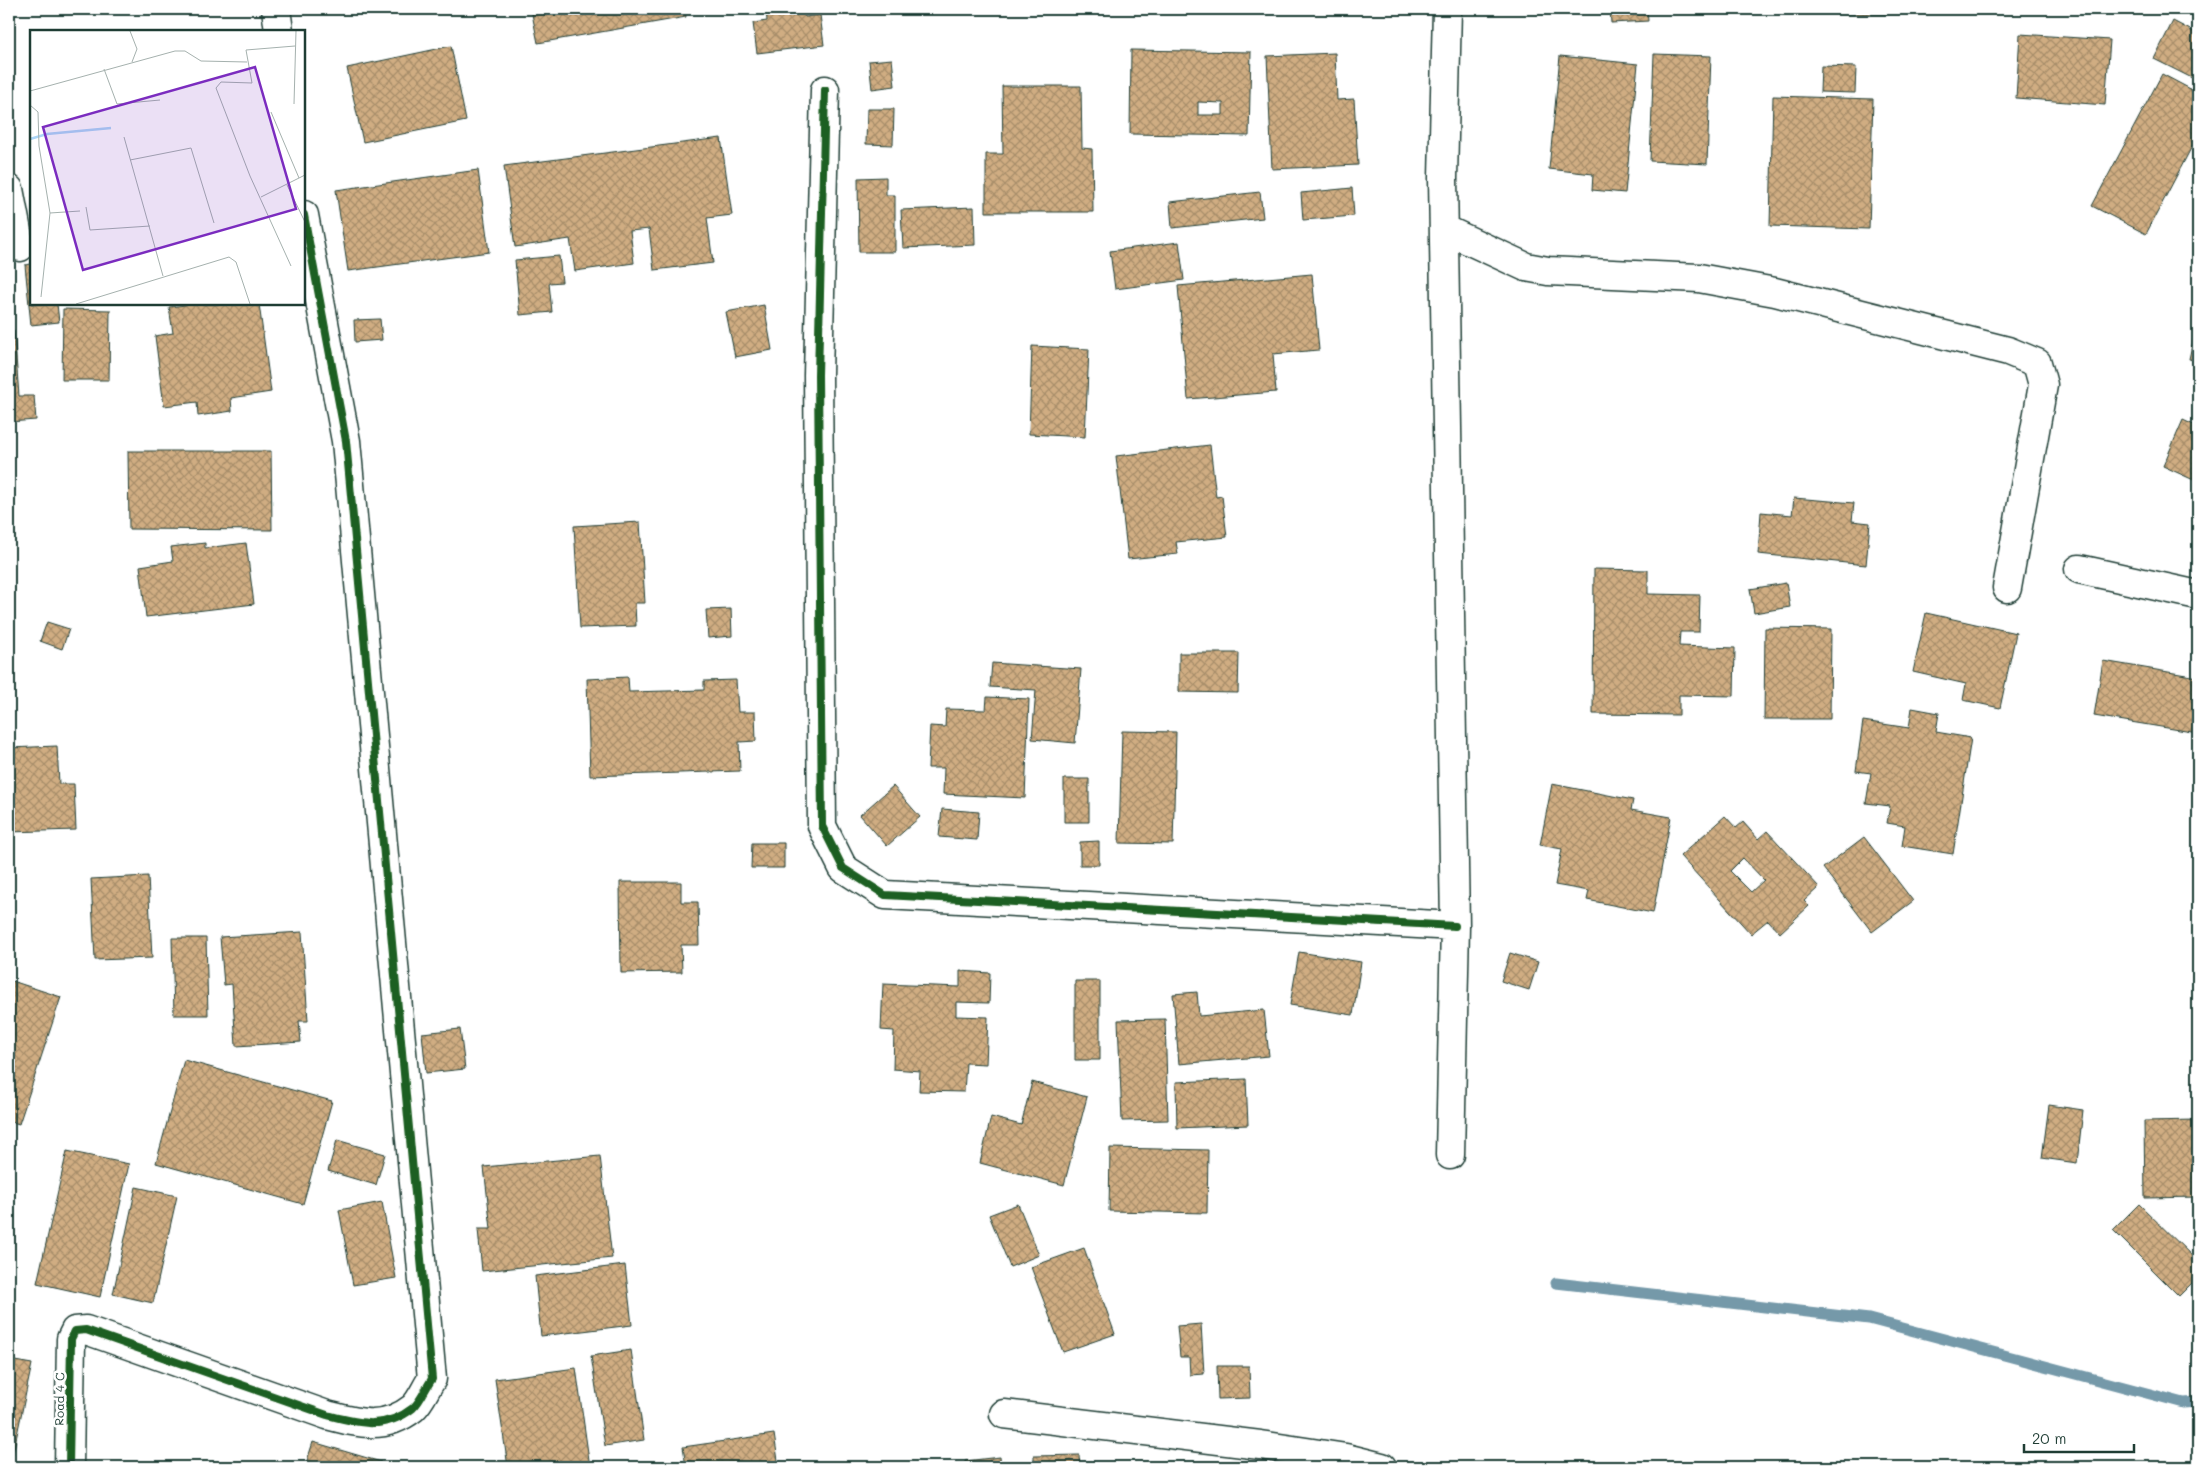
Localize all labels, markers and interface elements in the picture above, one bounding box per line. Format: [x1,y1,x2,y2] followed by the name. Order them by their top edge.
[30,30,305,305] inset map
[51,1372,67,1426] street label: Road 4 C
[2024,1421,2134,1453] scale bar
[2032,1428,2066,1448] text: 20 m

